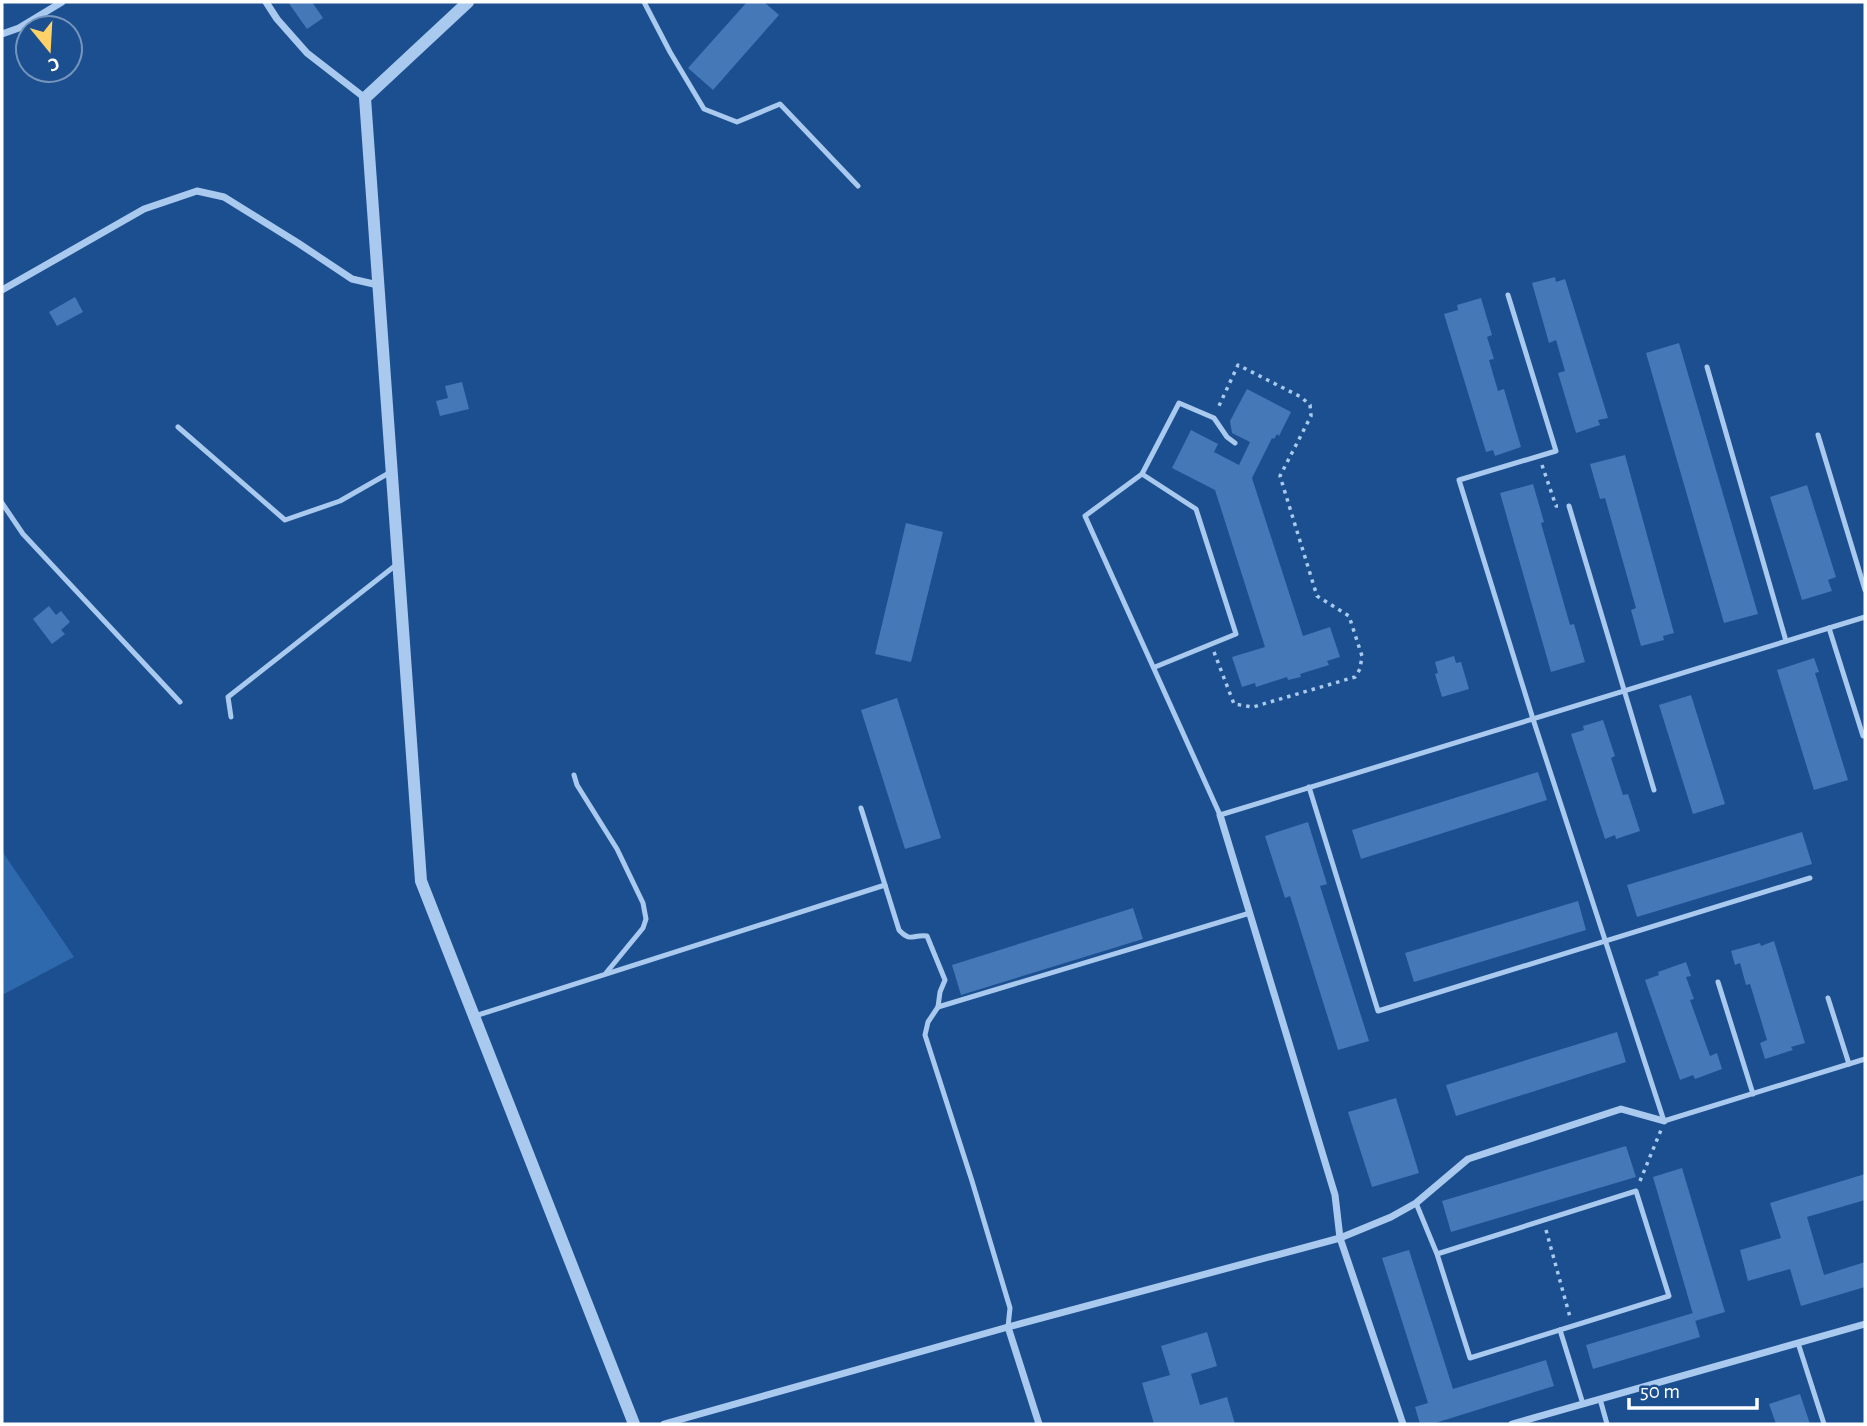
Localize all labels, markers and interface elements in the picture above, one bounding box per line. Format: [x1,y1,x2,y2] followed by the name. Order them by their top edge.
[14,14,84,84] north arrow
[46,53,62,74] text: С
[1629,1366,1757,1410] scale bar
[1640,1381,1680,1402] text: 50 m

